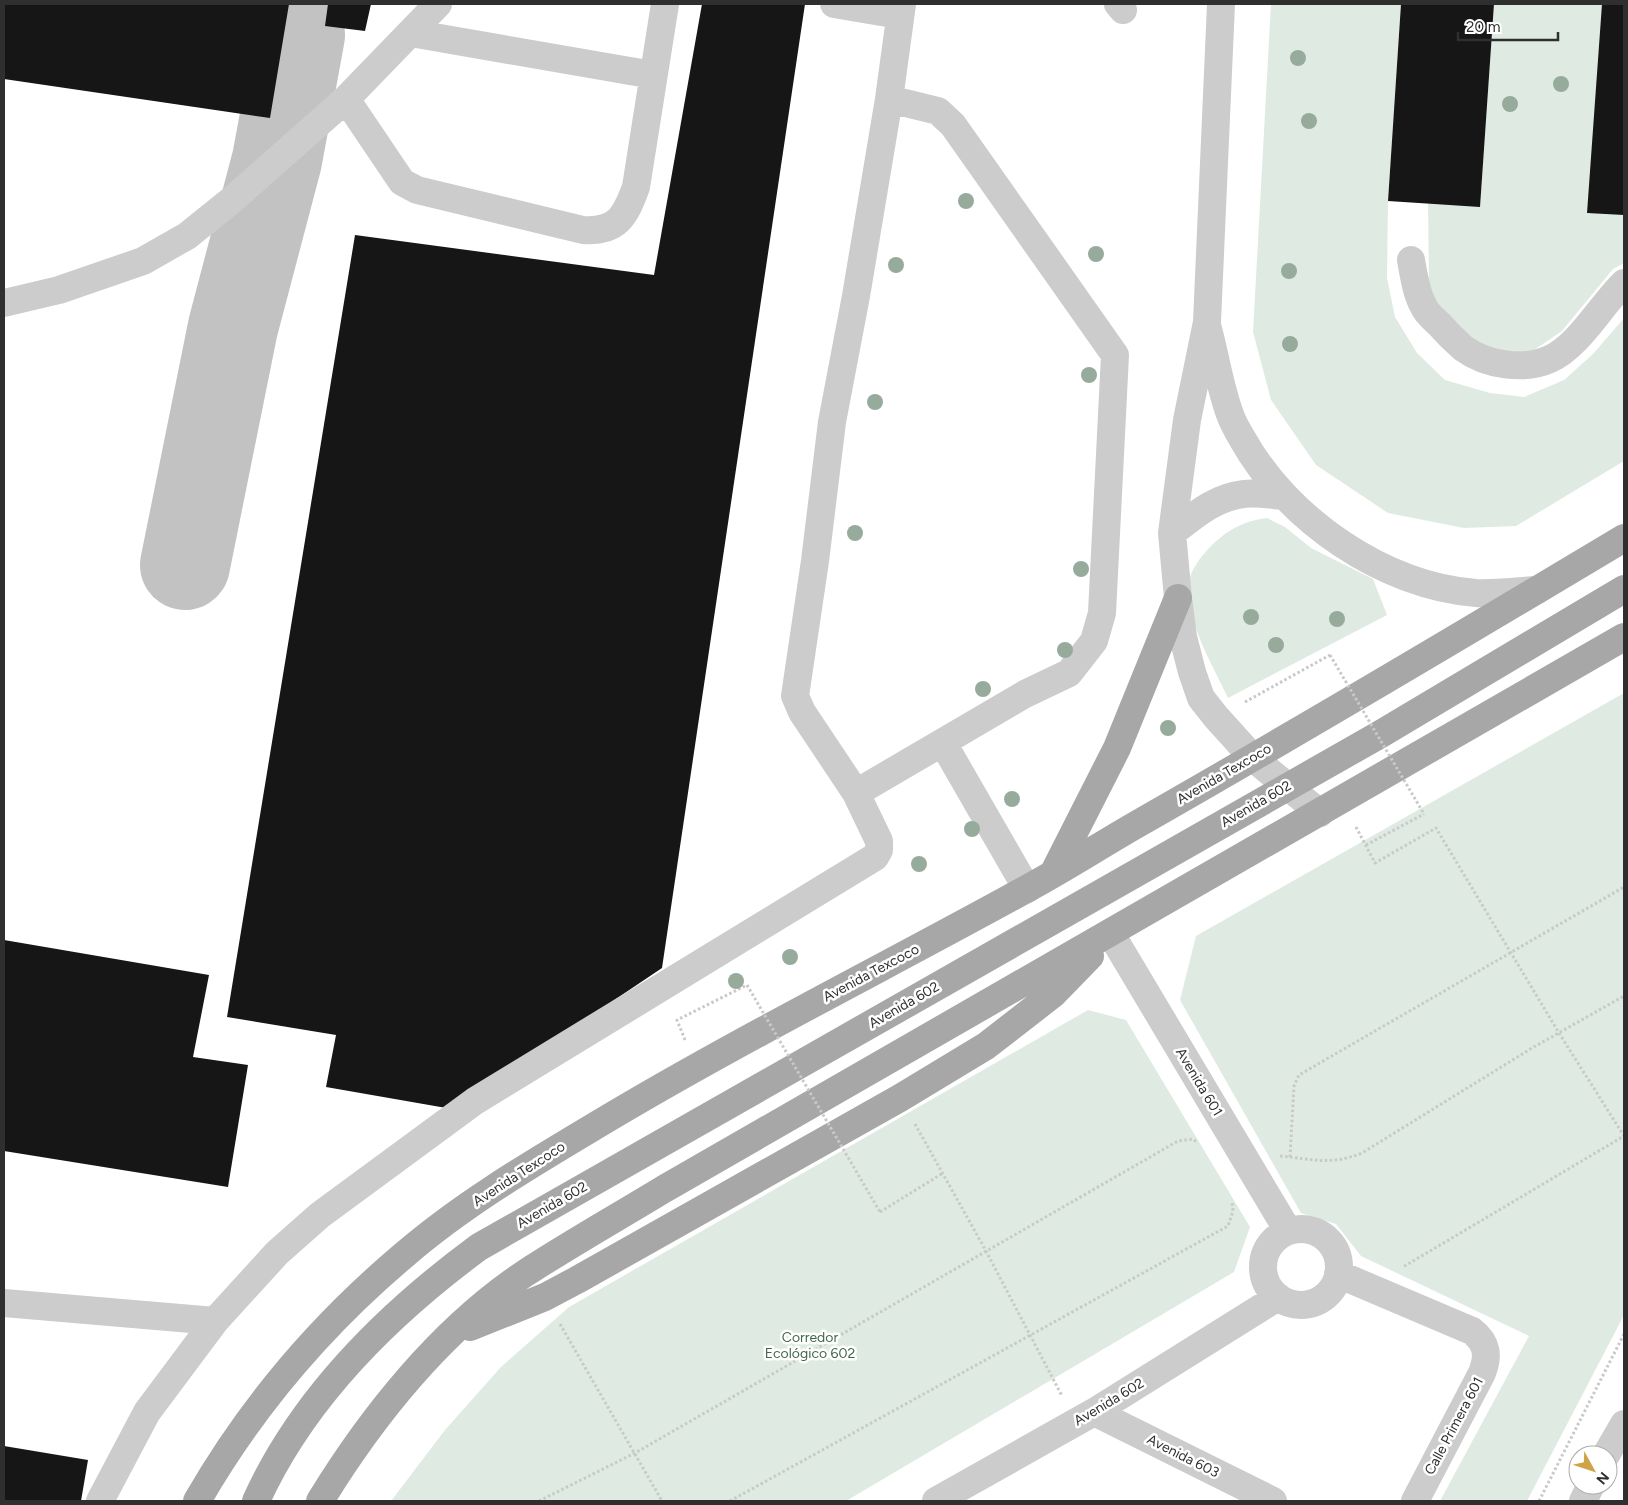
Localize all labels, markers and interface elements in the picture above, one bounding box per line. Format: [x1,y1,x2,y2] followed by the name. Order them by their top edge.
[1458,10,1558,42] scale bar
[1466,18,1500,36] text: 20 m
[1174,740,1274,808] street label: Avenida Texcoco
[1218,777,1294,831] street label: Avenida 602
[820,941,922,1005] street label: Avenida Texcoco
[866,978,942,1032] street label: Avenida 602
[1172,1045,1226,1119] street label: Avenida 601
[470,1138,568,1210] street label: Avenida Texcoco
[514,1178,590,1232] street label: Avenida 602
[765,1329,855,1362] park label: Corredor Ecológico 602
[1071,1374,1147,1430] street label: Avenida 602
[1421,1374,1487,1478] street label: Calle Primera 601
[1144,1431,1222,1481] street label: Avenida 603
[1568,1445,1618,1495] north arrow
[1593,1468,1613,1488] text: N

